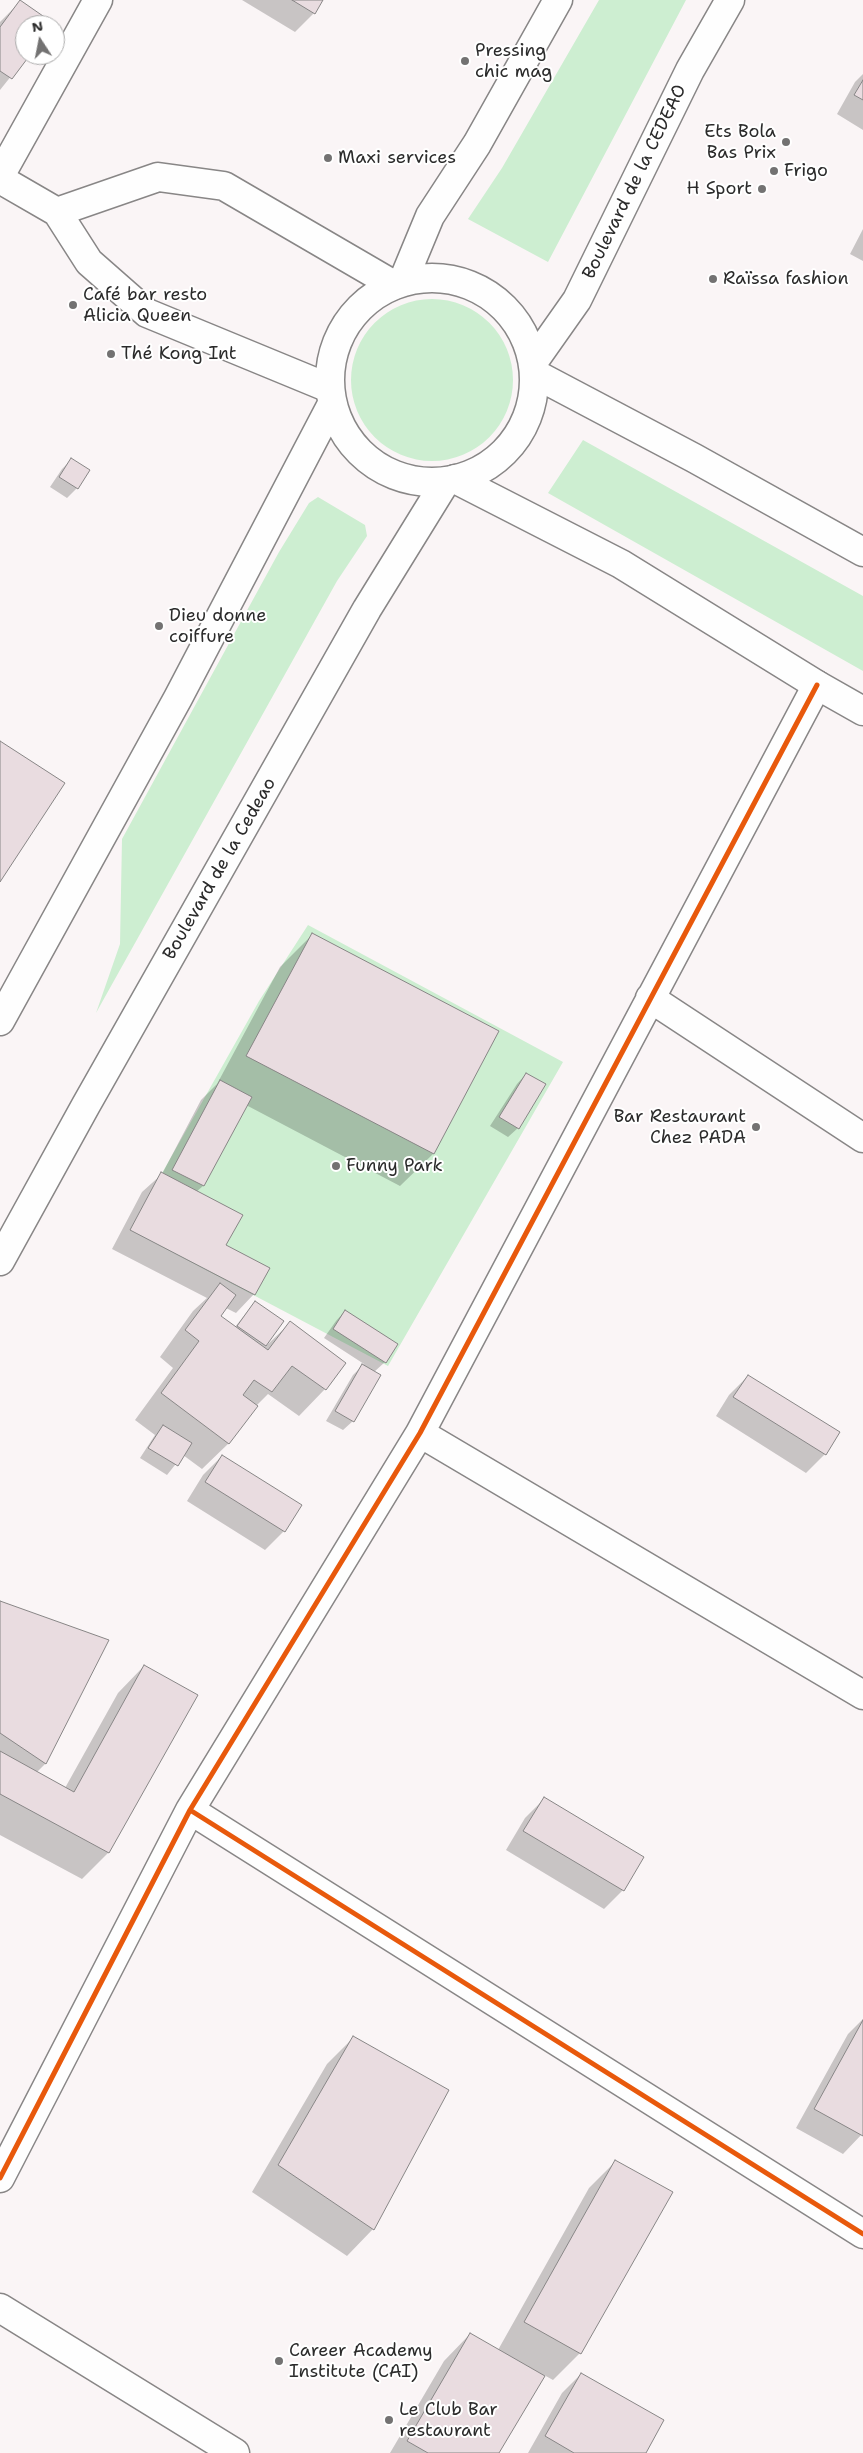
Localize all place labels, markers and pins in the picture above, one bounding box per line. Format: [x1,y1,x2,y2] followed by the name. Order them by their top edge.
[475,40,552,82] place label: Pressing chic mag
[459,55,471,67] marker: Pressing chic mag
[704,121,776,163] place label: Ets Bola Bas Prix
[780,136,792,148] marker: Ets Bola Bas Prix
[338,147,456,169] place label: Maxi services
[322,152,334,164] marker: Maxi services
[784,160,828,182] place label: Frigo
[768,165,780,177] marker: Frigo
[686,178,752,200] place label: H Sport
[756,183,768,195] marker: H Sport
[723,268,848,290] place label: Raïssa fashion
[707,273,719,285] marker: Raïssa fashion
[83,284,207,326] place label: Café bar resto Alicia Queen
[67,299,79,311] marker: Café bar resto Alicia Queen
[121,343,237,365] place label: Thé Kong Int
[105,348,117,360] marker: Thé Kong Int
[169,605,266,648] place label: Dieu donne coiffure
[153,620,165,632] marker: Dieu donne coiffure
[614,1106,746,1148] place label: Bar Restaurant Chez PADA
[750,1121,762,1133] marker: Bar Restaurant Chez PADA
[346,1155,443,1177] place label: Funny Park
[330,1160,342,1172] marker: Funny Park
[289,2340,433,2382] place label: Career Academy Institute (CAI)
[273,2355,285,2367] marker: Career Academy Institute (CAI)
[399,2399,498,2442] place label: Le Club Bar restaurant
[383,2414,395,2426] marker: Le Club Bar restaurant

